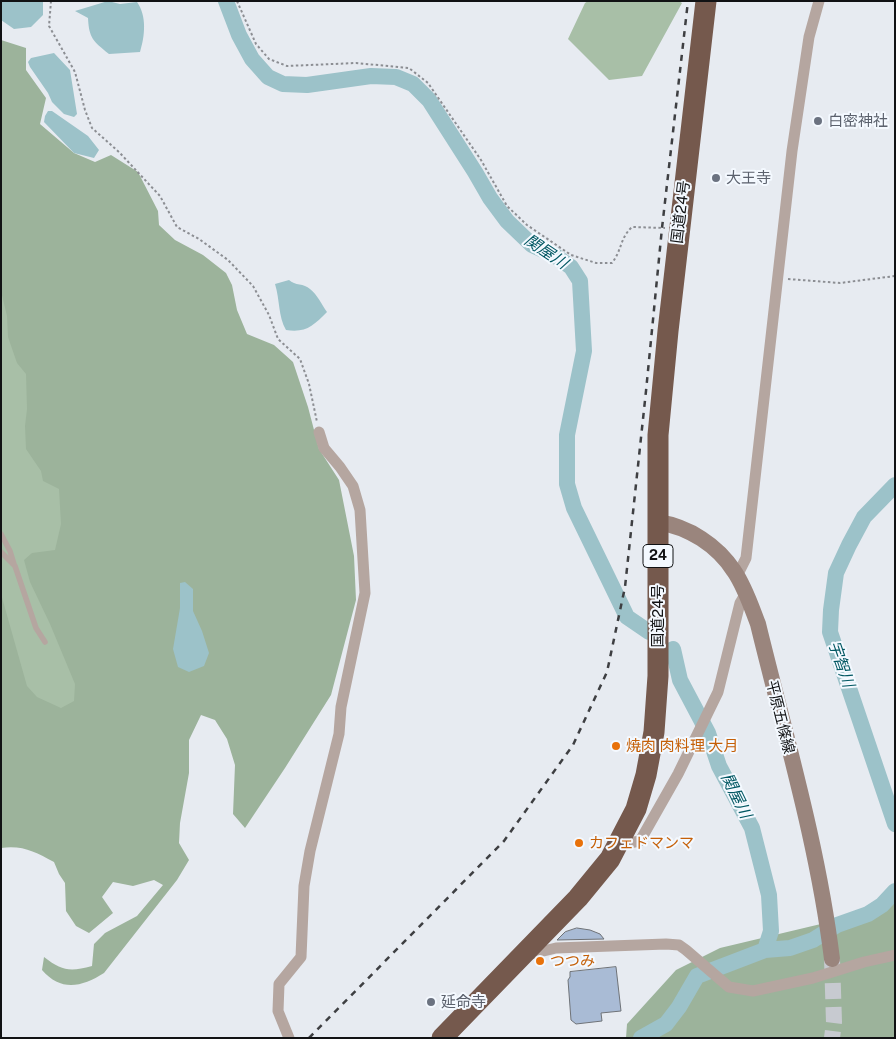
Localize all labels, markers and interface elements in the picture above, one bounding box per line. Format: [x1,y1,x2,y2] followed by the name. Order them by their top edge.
[828,112,888,130] place label: 白密神社
[812,115,824,127] marker: 白密神社
[726,169,771,187] place label: 大王寺
[710,172,722,184] marker: 大王寺
[668,179,694,245] street label: 国道24号
[521,231,571,273] water label: 関屋川
[643,544,673,568] road number: 24
[649,584,667,648] street label: 国道24号
[824,638,858,690] water label: 宇智川
[762,678,798,756] street label: 平原五條線
[626,737,738,755] place label: 焼肉 肉料理 大月
[610,740,622,752] marker: 焼肉 肉料理 大月
[717,770,755,822] water label: 関屋川
[589,834,694,852] place label: カフェドマンマ
[573,837,585,849] marker: カフェドマンマ
[550,952,595,970] place label: つつみ
[534,955,546,967] marker: つつみ
[441,993,486,1011] place label: 延命寺
[425,996,437,1008] marker: 延命寺

